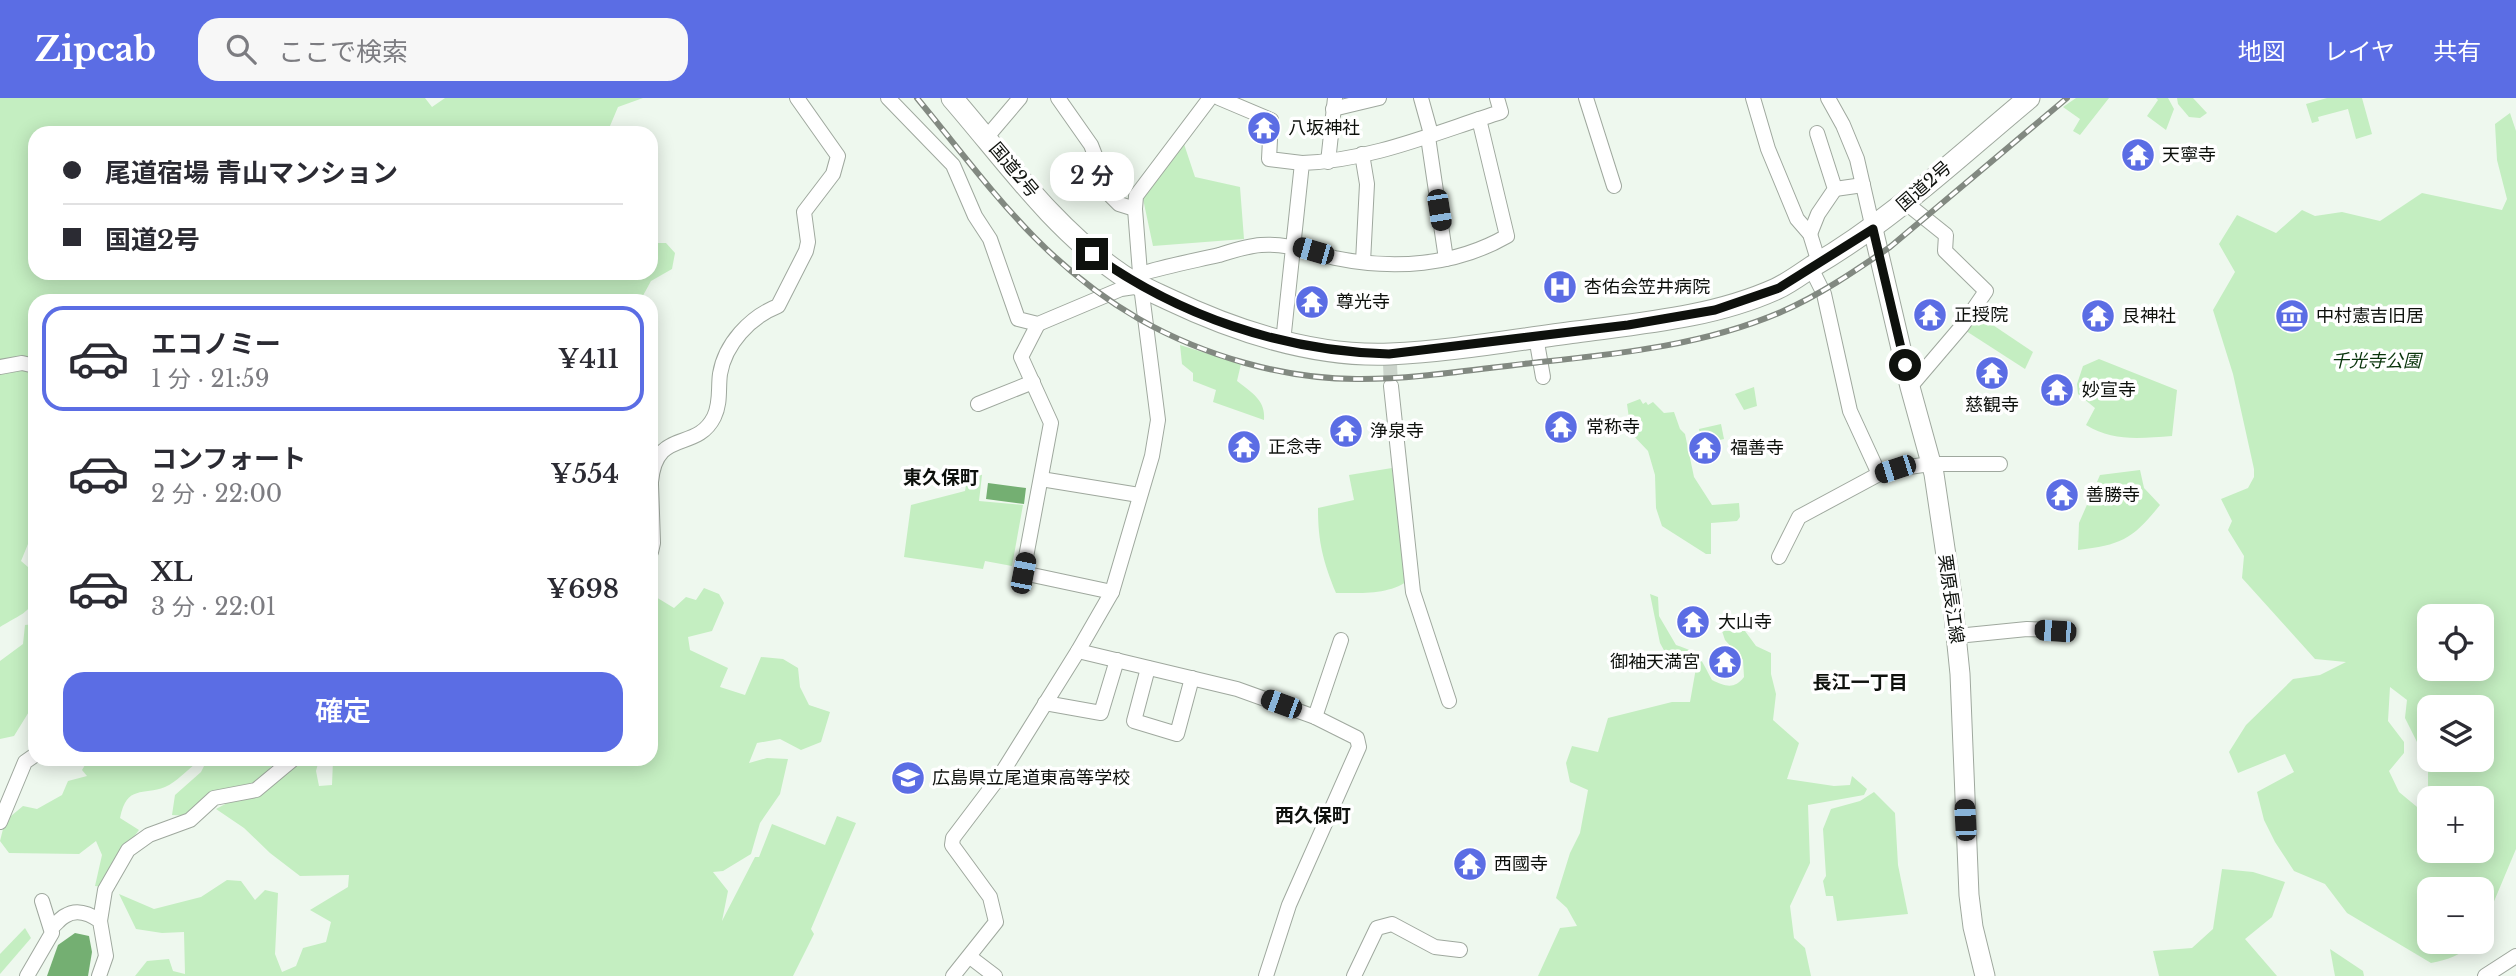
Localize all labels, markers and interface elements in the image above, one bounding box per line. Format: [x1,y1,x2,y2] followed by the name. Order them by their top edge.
[198,18,688,81] search box
[35,29,156,70] text: Zipcab
[222,30,260,68] icon: search
[278,36,408,68] text: ここで検索
[2238,37,2286,66] text: 地図
[2324,37,2395,66] text: レイヤ
[2433,37,2481,66] text: 共有
[1245,109,1283,147] temple icon: 八坂神社
[1288,117,1360,139] place label: 八坂神社
[2119,136,2157,174] temple icon: 天寧寺
[985,138,1043,202] street label: 国道2号
[2162,144,2216,166] place label: 天寧寺
[1050,152,1134,202] callout: 2 分
[1892,156,1956,216] street label: 国道2号
[105,157,398,189] text: 尾道宿場 青山マンション
[1070,162,1114,190] text: 2 分
[1426,188,1453,232] car
[105,224,200,256] text: 国道2号
[1290,235,1337,267] car
[1076,238,1108,270] route end
[1541,268,1579,306] hospital icon: 杏佑会笠井病院
[1584,276,1710,298] place label: 杏佑会笠井病院
[1293,283,1331,321] temple icon: 尊光寺
[1336,291,1390,313] place label: 尊光寺
[1911,296,1949,334] temple icon: 正授院
[2079,297,2117,335] temple icon: 艮神社
[2273,297,2311,335] museum icon: 中村憲吉旧居
[1954,304,2008,326] place label: 正授院
[2122,305,2176,327] place label: 艮神社
[2316,305,2424,327] place label: 中村憲吉旧居
[67,327,130,390] icon: car
[151,328,281,360] text: エコノミー
[558,343,619,375] text: ¥411
[1889,349,1921,381] route start
[2331,350,2424,372] park label: 千光寺公園
[1973,354,2011,392] temple icon: 慈観寺
[151,365,269,393] text: 1 分 · 21:59
[2038,371,2076,409] temple icon: 妙宣寺
[2082,379,2136,401] place label: 妙宣寺
[1965,394,2019,416] place label: 慈観寺
[1542,408,1580,446] temple icon: 常称寺
[1327,412,1365,450] temple icon: 浄泉寺
[1586,416,1640,438] place label: 常称寺
[1370,420,1424,442] place label: 浄泉寺
[1225,428,1263,466] temple icon: 正念寺
[1686,429,1724,467] temple icon: 福善寺
[1268,436,1322,458] place label: 正念寺
[1730,437,1784,459] place label: 福善寺
[67,442,130,505] icon: car
[151,443,306,475] text: コンフォート
[1872,453,1919,485] car
[550,458,619,490] text: ¥554
[903,466,979,489] district label: 東久保町
[2043,476,2081,514] temple icon: 善勝寺
[151,480,282,508] text: 2 分 · 22:00
[2086,484,2140,506] place label: 善勝寺
[1009,550,1038,596] car
[1934,553,1968,645] street label: 栗原長江線
[151,556,193,588] text: XL
[67,557,130,620] icon: car
[546,573,619,605] text: ¥698
[151,593,276,621] text: 3 分 · 22:01
[1674,603,1712,641] temple icon: 大山寺
[2417,604,2494,954] map controls
[2417,604,2494,681] button: locate
[1718,611,1772,633] place label: 大山寺
[2034,619,2077,643] car
[1706,643,1744,681] temple icon: 御袖天満宮
[1610,651,1700,673] place label: 御袖天満宮
[1812,671,1908,694] district label: 長江一丁目
[63,672,623,752] button: 確定
[1258,687,1305,721] car
[2417,695,2494,772] button: layers
[889,759,927,797] school or university icon: 広島県立尾道東高等学校
[932,767,1130,789] place label: 広島県立尾道東高等学校
[2417,786,2494,863] button: +
[1954,798,1977,842] car
[1275,804,1351,827] district label: 西久保町
[1451,845,1489,883] temple icon: 西國寺
[1494,853,1548,875] place label: 西國寺
[2417,877,2494,954] button: −

